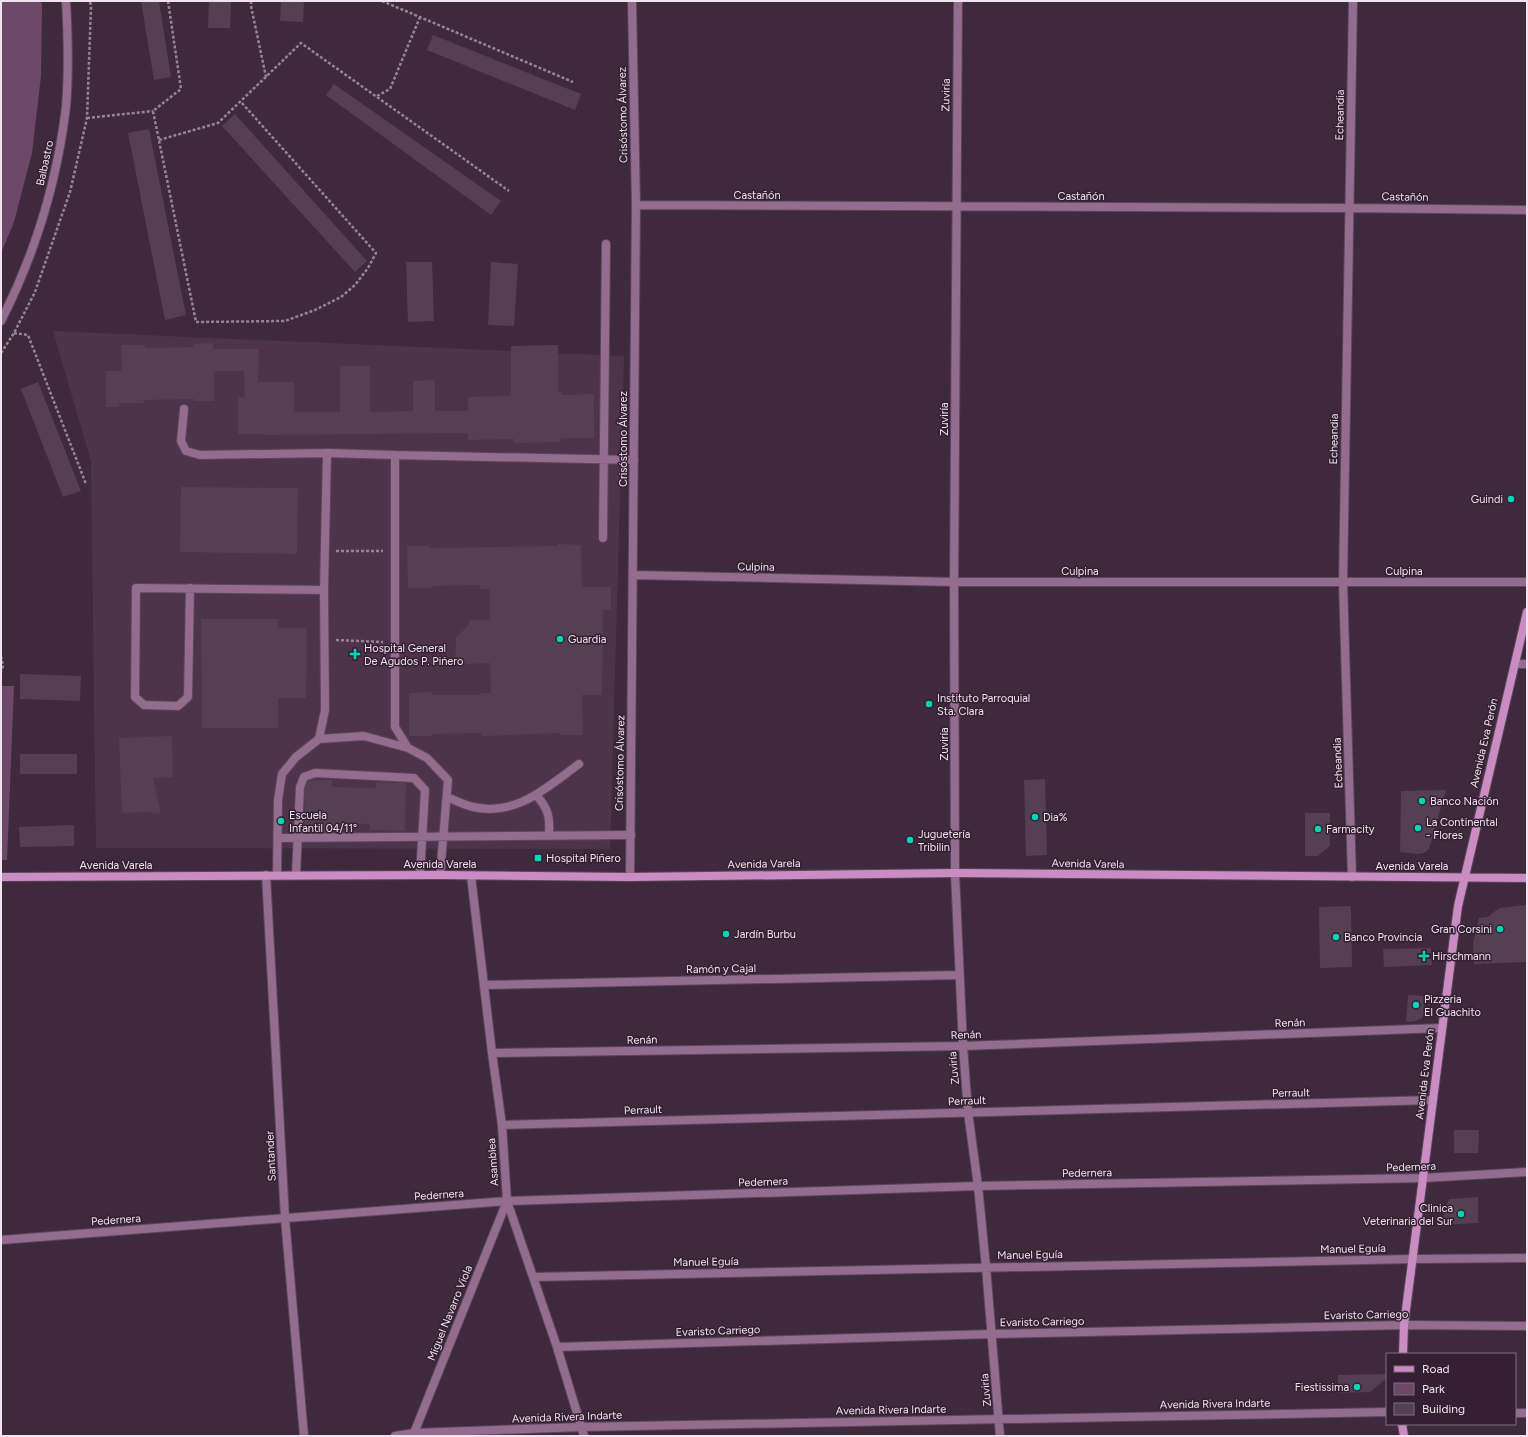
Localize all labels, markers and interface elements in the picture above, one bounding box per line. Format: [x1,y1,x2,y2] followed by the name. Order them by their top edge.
[616,67,630,163] street label: Crisóstomo Álvarez
[939,78,953,112] street label: Zuviría
[1333,89,1347,141] street label: Echeandia
[34,139,56,187] street label: Balbastro
[733,189,781,202] street label: Castañón
[1057,190,1105,203] street label: Castañón
[1381,190,1429,204] street label: Castañón
[617,391,630,487] street label: Crisóstomo Álvarez
[938,402,951,436] street label: Zuviría
[1327,413,1341,465] street label: Echeandia
[1471,493,1503,506] place label: Guindi
[1506,494,1516,504] marker: Guindi
[737,560,775,574] street label: Culpina
[1061,565,1099,578] street label: Culpina
[1385,565,1423,578] street label: Culpina
[568,633,606,646] place label: Guardia
[555,634,565,644] marker: Guardia
[364,642,463,668] place label: Hospital General De Agudos P. Pińero
[349,648,361,660] marker: Hospital General De Agudos P. Pińero
[937,692,1030,718] place label: Instituto Parroquial Sta. Clara
[1467,697,1501,789] street label: Avenida Eva Perón
[924,699,934,709] marker: Instituto Parroquial Sta. Clara
[613,715,627,811] street label: Crisóstomo Álvarez
[938,727,951,761] street label: Zuviría
[1331,737,1345,789] street label: Echeandia
[1430,795,1499,808] place label: Banco Nación
[1417,796,1427,806] marker: Banco Nación
[289,809,357,835] place label: Escuela Infantil 04/11°
[1043,811,1068,824] place label: Dia%
[1030,812,1040,822] marker: Dia%
[276,816,286,826] marker: Escuela Infantil 04/11°
[1426,816,1498,842] place label: La Continental - Flores
[1326,823,1375,836] place label: Farmacity
[1413,823,1423,833] marker: La Continental - Flores
[1313,824,1323,834] marker: Farmacity
[918,828,970,854] place label: Juguetería Tribilin
[905,835,915,845] marker: Juguetería Tribilin
[546,852,621,865] place label: Hospital Piñero
[533,853,543,863] marker: Hospital Piñero
[727,857,801,871] street label: Avenida Varela
[1051,857,1125,871] street label: Avenida Varela
[404,858,476,871] street label: Avenida Varela
[80,859,152,872] street label: Avenida Varela
[1376,860,1448,873] street label: Avenida Varela
[1431,923,1492,936] place label: Gran Corsini
[1495,924,1505,934] marker: Gran Corsini
[734,928,796,941] place label: Jardín Burbu
[721,929,731,939] marker: Jardín Burbu
[1344,931,1422,944] place label: Banco Provincia
[1331,932,1341,942] marker: Banco Provincia
[1432,950,1491,963] place label: Hirschmann
[1419,951,1429,961] marker: Hirschmann
[686,962,756,976] street label: Ramón y Cajal
[1424,993,1481,1019] place label: Pizzeria El Guachito
[1411,1000,1421,1010] marker: Pizzeria El Guachito
[1274,1016,1306,1030] street label: Renán
[950,1028,982,1042] street label: Renán
[1413,1028,1437,1120] street label: Avenida Eva Perón
[626,1033,658,1047] street label: Renán
[946,1051,962,1085] street label: Zuviría
[1272,1086,1310,1100] street label: Perrault
[948,1094,986,1108] street label: Perrault
[624,1103,662,1117] street label: Perrault
[263,1130,279,1182] street label: Santander
[485,1138,501,1186] street label: Asamblea
[1386,1160,1436,1174] street label: Pedernera
[1062,1166,1112,1180] street label: Pedernera
[738,1175,788,1189] street label: Pedernera
[414,1187,464,1203] street label: Pedernera
[1363,1202,1453,1228] place label: Clinica Veterinaria del Sur
[1456,1209,1466,1219] marker: Clinica Veterinaria del Sur
[91,1212,141,1228] street label: Pedernera
[1320,1242,1386,1256] street label: Manuel Eguía
[997,1248,1063,1262] street label: Manuel Eguía
[673,1255,739,1269] street label: Manuel Eguía
[425,1263,475,1363] street label: Miguel Navarro Viola
[1324,1308,1408,1322] street label: Evaristo Carriego
[1000,1315,1084,1329] street label: Evaristo Carriego
[675,1323,761,1339] street label: Evaristo Carriego
[1386,1353,1516,1425] legend
[1422,1362,1450,1376] text: Road
[978,1373,994,1407] street label: Zuviría
[1295,1381,1349,1394] place label: Fiestissima
[1352,1382,1362,1392] marker: Fiestissima
[1422,1382,1445,1396] text: Park
[1160,1397,1270,1411] street label: Avenida Rivera Indarte
[1422,1402,1465,1416] text: Building
[836,1403,946,1417] street label: Avenida Rivera Indarte
[512,1409,622,1425] street label: Avenida Rivera Indarte

